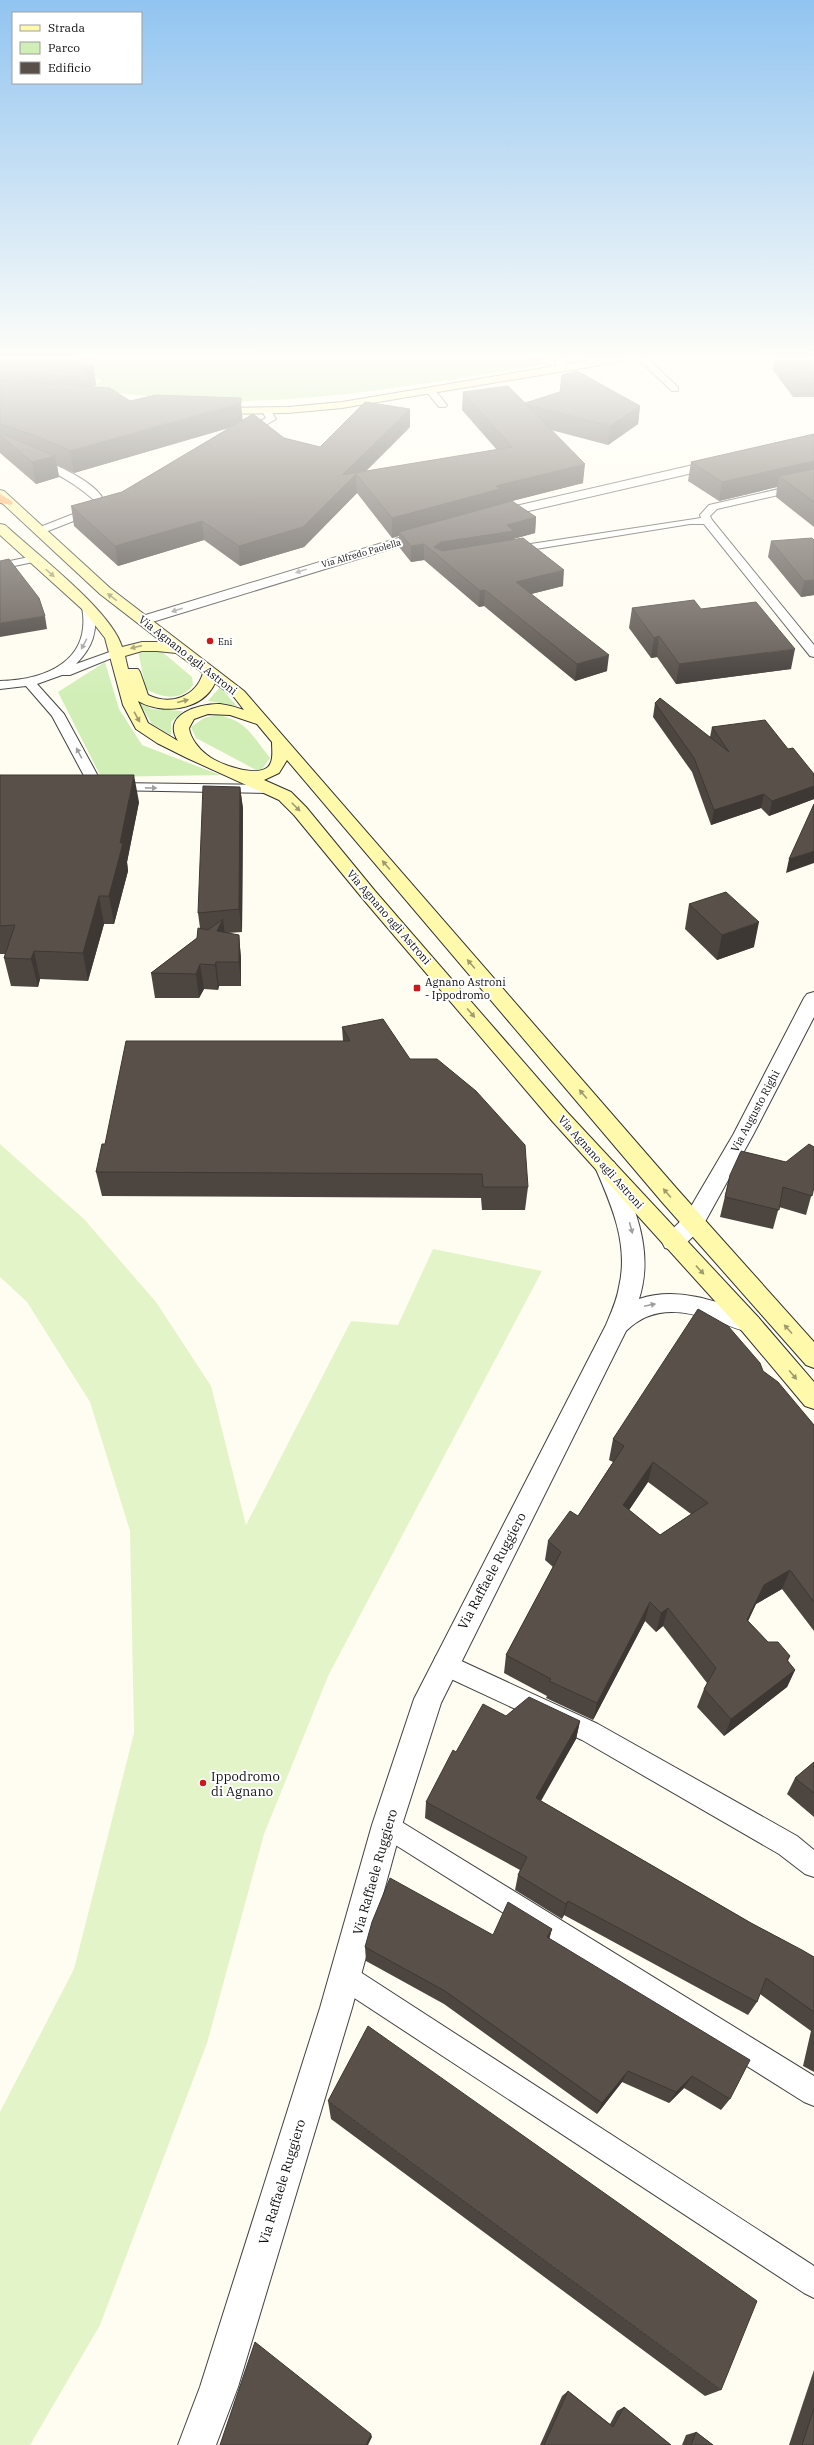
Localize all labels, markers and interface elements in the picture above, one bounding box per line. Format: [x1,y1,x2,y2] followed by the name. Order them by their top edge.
[12,12,142,84] legend
[48,20,85,35] text: Strada
[48,40,80,55] text: Parco
[48,60,91,75] text: Edificio
[320,536,402,570] street label: Via Alfredo Paolella
[295,568,307,574] one-way arrow
[44,569,55,578] one-way arrow
[107,593,118,601] one-way arrow
[171,607,183,613] one-way arrow
[136,612,240,698] street label: Via Agnano agli Astroni
[205,636,215,646] marker: Eni
[218,636,233,647] place label: Eni
[81,639,88,650] one-way arrow
[130,644,142,650] one-way arrow
[177,698,189,704] one-way arrow
[134,711,140,723] one-way arrow
[75,747,82,759] one-way arrow
[145,785,158,791] one-way arrow
[291,802,301,812] one-way arrow
[382,861,391,870] one-way arrow
[344,867,434,968] street label: Via Agnano agli Astroni
[467,959,476,968] one-way arrow
[425,975,506,1002] place label: Agnano Astroni - Ippodromo
[412,983,422,993] marker: Agnano Astroni - Ippodromo
[466,1008,476,1018] one-way arrow
[727,1067,783,1155] street label: Via Augusto Righi
[579,1090,588,1099] one-way arrow
[555,1112,647,1212] street label: Via Agnano agli Astroni
[663,1188,672,1198] one-way arrow
[628,1222,634,1234] one-way arrow
[695,1265,705,1275] one-way arrow
[644,1302,656,1308] one-way arrow
[783,1324,793,1334] one-way arrow
[789,1369,798,1380] one-way arrow
[454,1510,530,1632] street label: Via Raffaele Ruggiero
[211,1768,280,1800] place label: Ippodromo di Agnano
[198,1778,208,1788] marker: Ippodromo di Agnano
[349,1807,401,1937] street label: Via Raffaele Ruggiero
[255,2117,309,2247] street label: Via Raffaele Ruggiero

